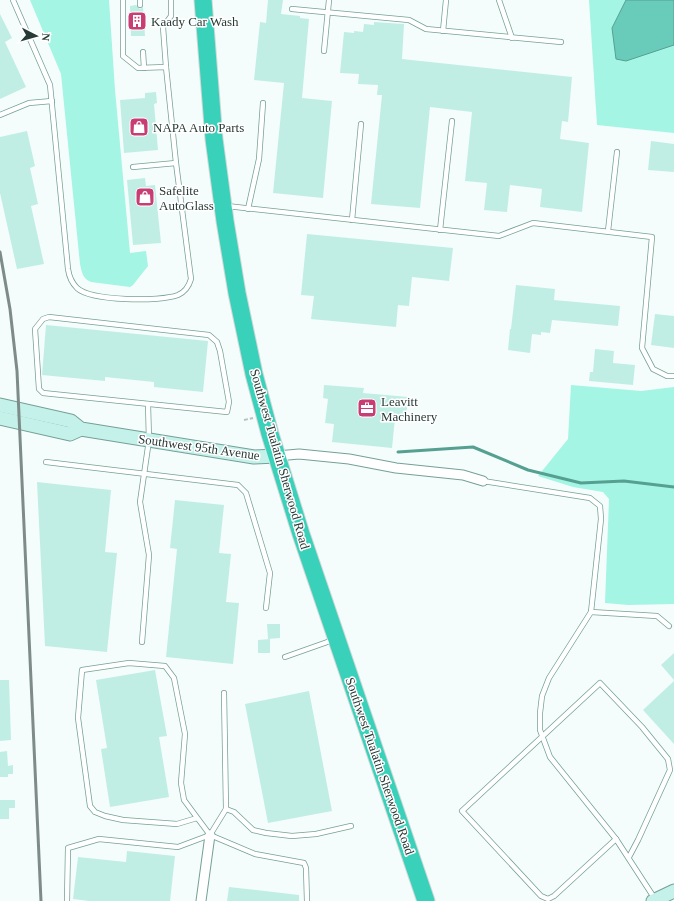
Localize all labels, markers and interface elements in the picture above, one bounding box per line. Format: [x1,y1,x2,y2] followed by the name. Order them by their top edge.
[126,10,148,32] building icon: Kaady Car Wash
[151,14,239,29] place label: Kaady Car Wash
[16,16,56,56] north arrow
[40,32,52,42] text: N
[128,116,150,138] shop icon: NAPA Auto Parts
[153,120,244,135] place label: NAPA Auto Parts
[159,183,214,213] place label: Safelite AutoGlass
[134,186,156,208] shop icon: Safelite AutoGlass
[247,367,313,551] street label: Southwest Tualatin Sherwood Road
[381,394,438,424] place label: Leavitt Machinery
[356,397,378,419] office icon: Leavitt Machinery
[137,431,261,463] street label: Southwest 95th Avenue
[343,675,418,857] street label: Southwest Tualatin Sherwood Road

